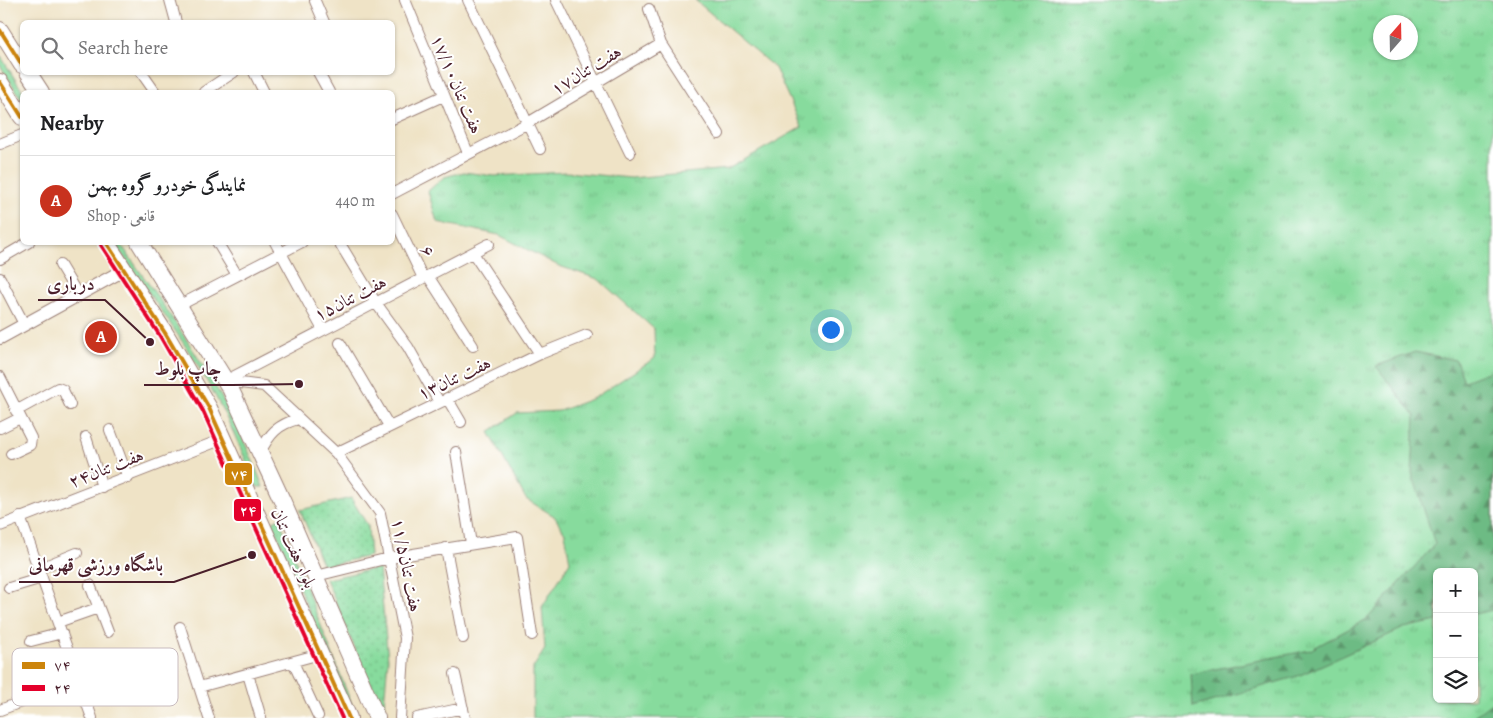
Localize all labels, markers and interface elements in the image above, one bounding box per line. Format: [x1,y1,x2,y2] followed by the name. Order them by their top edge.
[1373,15,1418,60] north arrow
[20,20,395,75] search box
[425,31,489,137] street label: ۱۷/۱۰هفت تنان
[38,34,66,62] icon: search
[78,35,168,61] text: Search here
[546,39,626,101] street label: ۱۷هفت تنان
[40,109,103,137] text: Nearby
[87,172,246,198] text: نمایندگی خودرو گروه بهمن
[51,190,61,212] text: A
[335,190,375,212] text: 440 m
[87,205,155,227] text: Shop · قانعی
[415,241,441,261] street label: ۶
[38,266,105,300] callout: درباری
[310,269,390,327] street label: هفت تنان۱۵
[47,271,95,297] text: درباری
[818,317,844,343] your location
[85,318,117,356] pin: A
[144,351,231,385] callout: چاپ بلوط
[413,351,495,405] street label: ۱۳هفت تنان
[155,356,221,382] text: چاپ بلوط
[65,443,147,493] street label: هفت تنان۲۴
[224,462,253,486] line badge: ۷۴
[231,465,247,484] text: ۷۴
[233,498,262,522] line badge: ۲۴
[240,501,256,520] text: ۲۴
[266,504,322,592] street label: بلوار هفت تنان
[386,516,428,614] street label: ۱۱/۵هفت تنان
[19,548,174,582] callout: باشگاه ورزشی قهرمانی
[28,552,164,578] text: باشگاه ورزشی قهرمانی
[1433,568,1478,703] map controls
[1433,568,1478,613] button: +
[1433,613,1478,658] button: −
[12,648,178,706] legend
[54,656,70,675] text: ۷۴
[1433,658,1478,703] button: layers
[54,679,70,698] text: ۲۴

